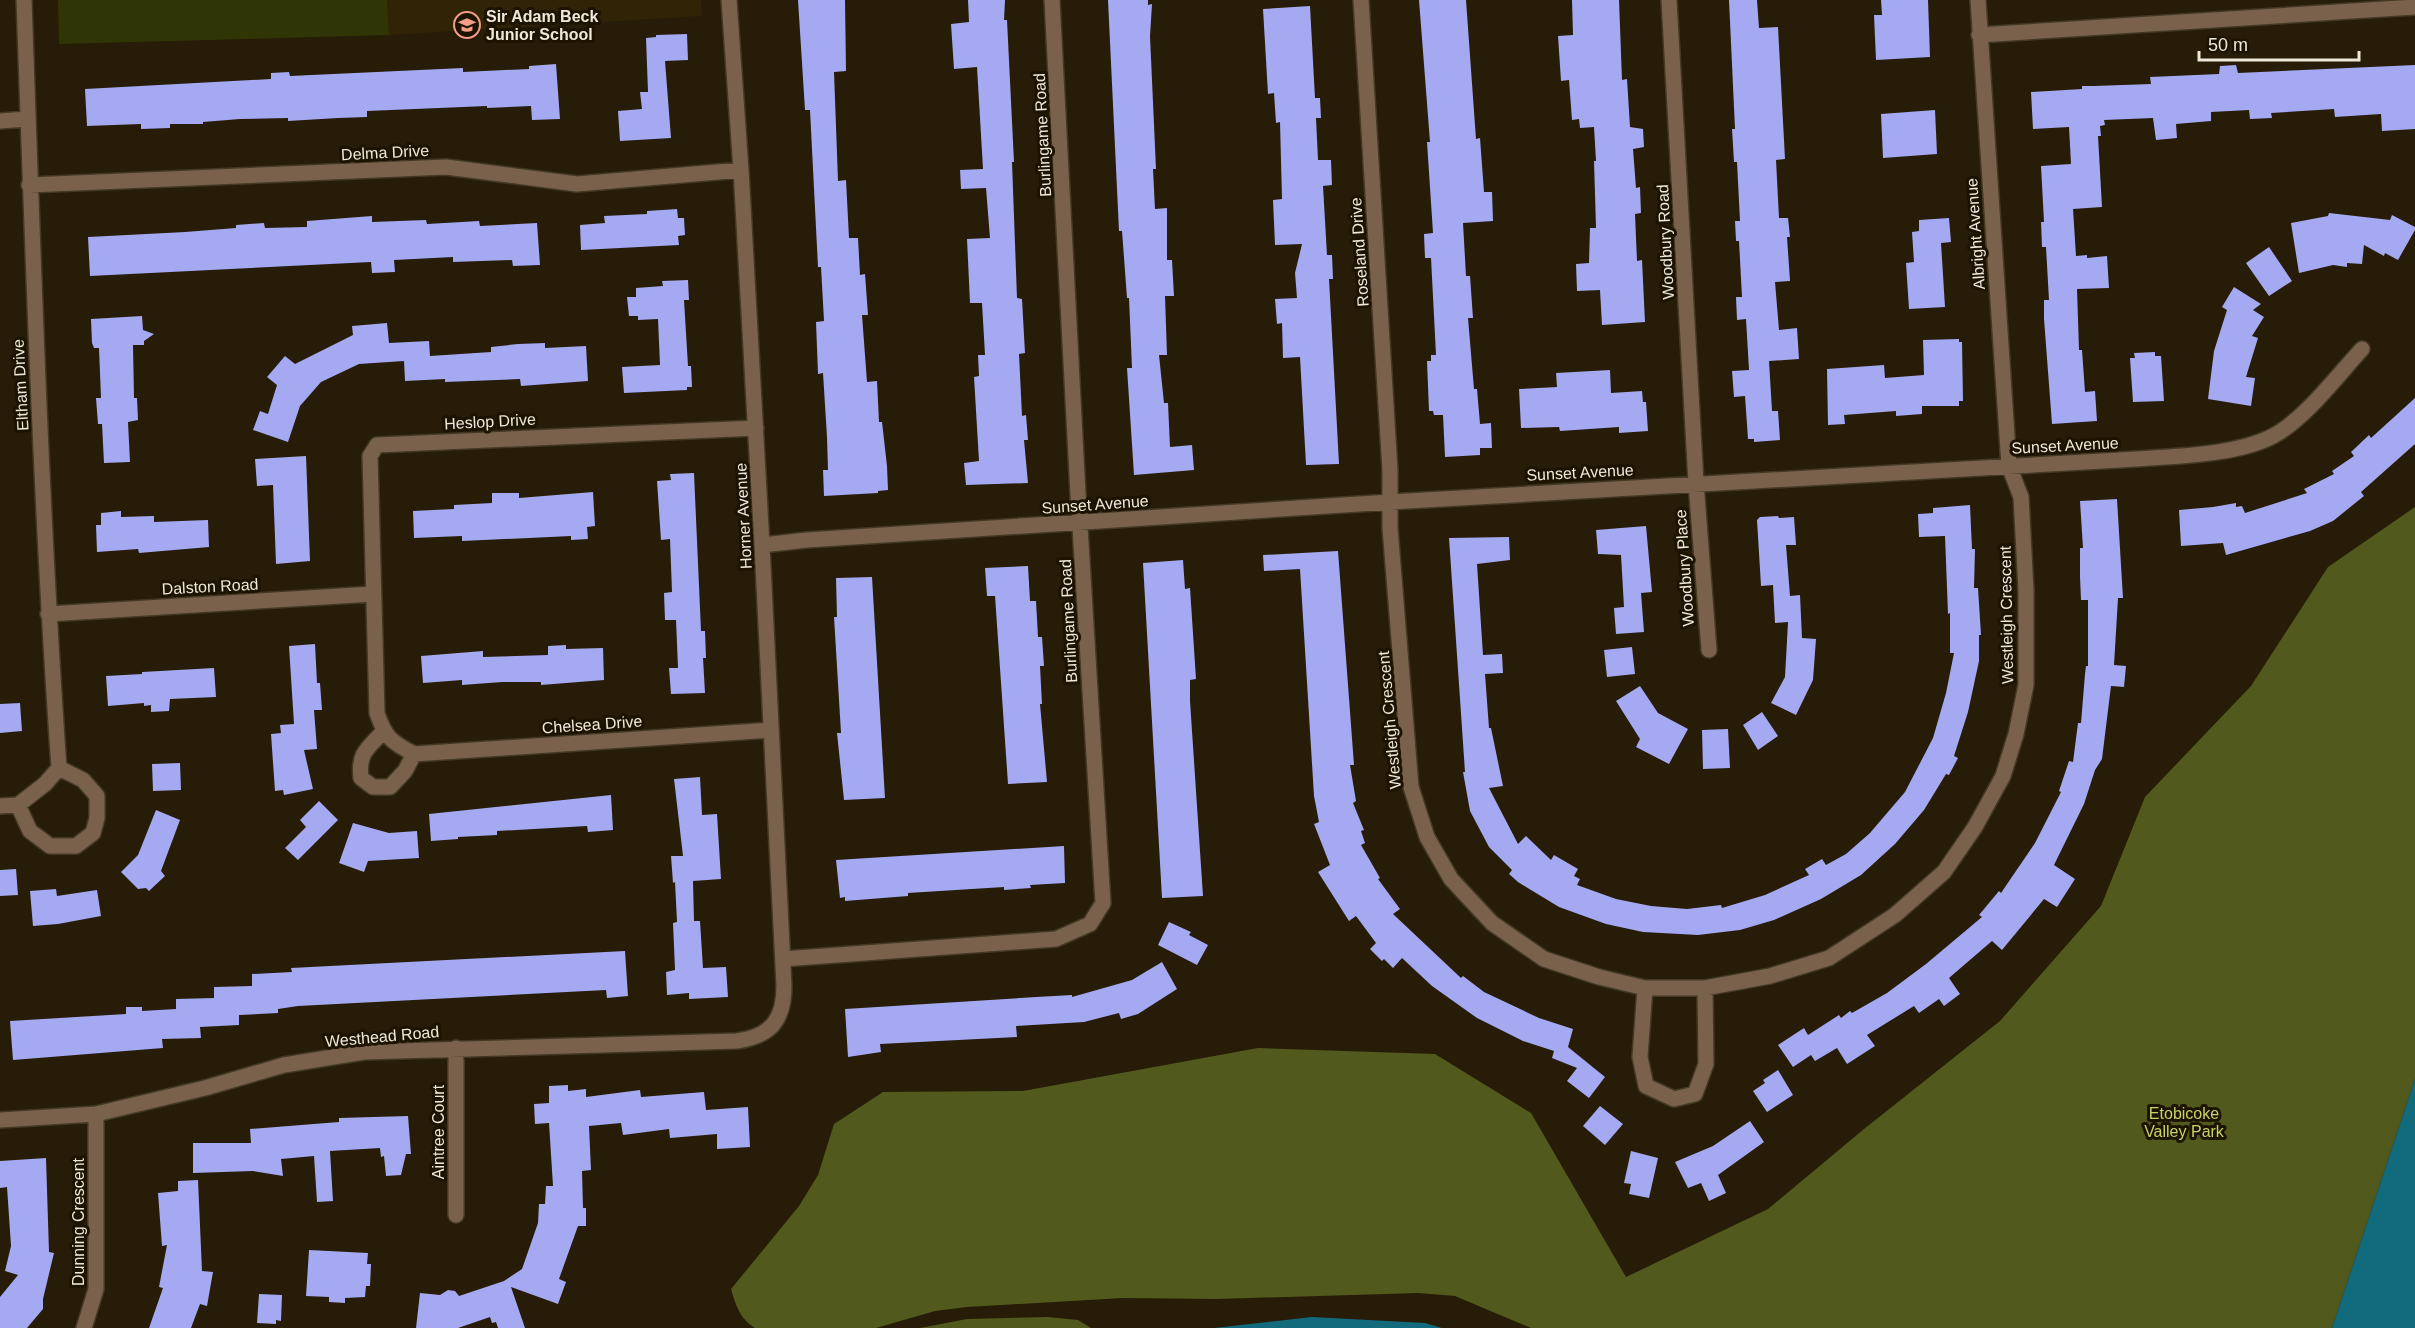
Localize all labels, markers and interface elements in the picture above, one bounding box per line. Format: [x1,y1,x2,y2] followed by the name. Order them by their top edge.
[486,8,598,43] place label: Sir Adam Beck Junior School
[452,10,482,40] school or university icon: Sir Adam Beck Junior School
[2199,24,2360,62] scale bar
[2208,35,2248,55] text: 50 m
[1031,73,1054,197] street label: Burlingame Road
[341,142,430,163] street label: Delma Drive
[1963,178,1988,290] street label: Albright Avenue
[1654,184,1677,300] street label: Woodbury Road
[1347,197,1372,307] street label: Roseland Drive
[10,339,31,431] street label: Eltham Drive
[444,411,536,432] street label: Heslop Drive
[2011,434,2119,457] street label: Sunset Avenue
[1526,461,1634,484] street label: Sunset Avenue
[732,462,755,570] street label: Horner Avenue
[1041,492,1149,517] street label: Sunset Avenue
[1672,509,1697,627] street label: Woodbury Place
[1997,545,2016,684] street label: Westleigh Crescent
[1057,559,1080,683] street label: Burlingame Road
[161,575,259,598] street label: Dalston Road
[1375,650,1404,790] street label: Westleigh Crescent
[541,713,643,736] street label: Chelsea Drive
[324,1023,440,1050] street label: Westhead Road
[430,1084,447,1179] street label: Aintree Court
[2144,1105,2225,1140] park label: Etobicoke Valley Park
[70,1157,87,1286] street label: Dunning Crescent

